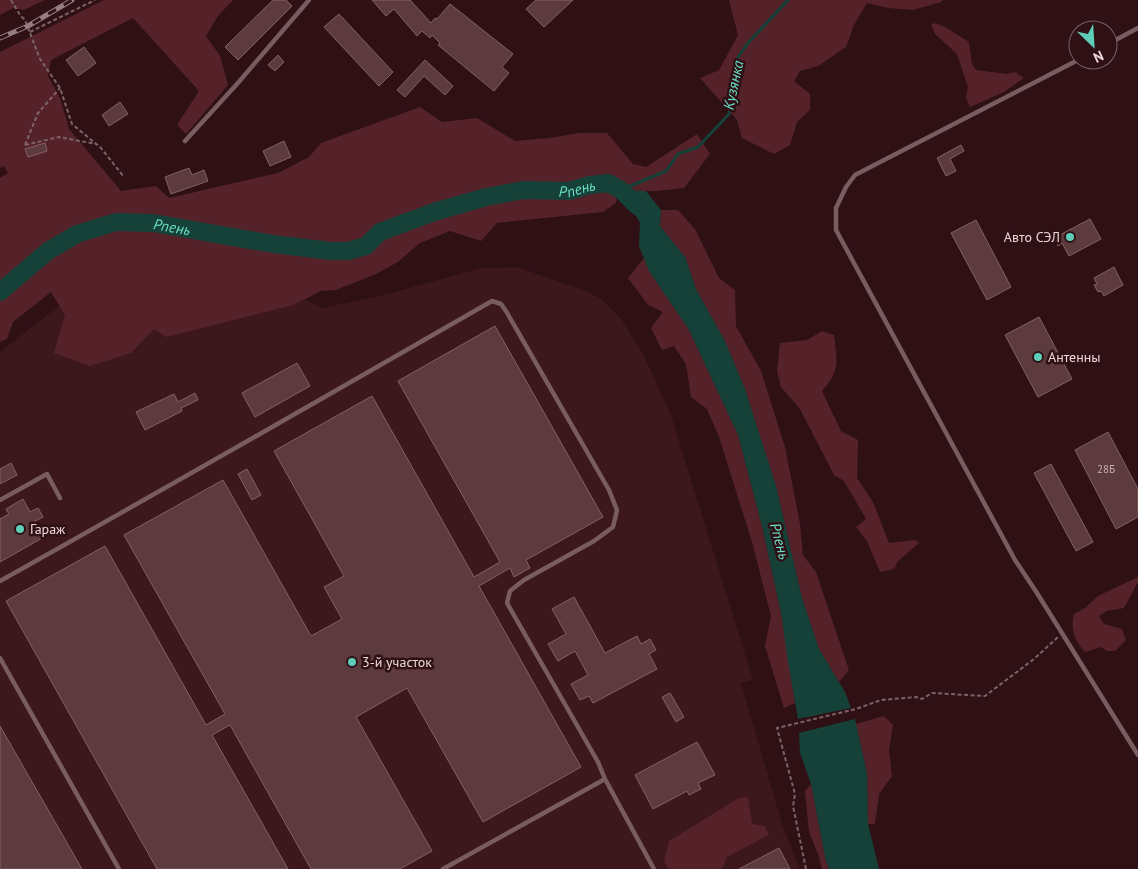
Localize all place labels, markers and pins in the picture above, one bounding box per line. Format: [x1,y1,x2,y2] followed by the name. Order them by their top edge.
[1004,228,1060,246] place label: Авто СЭЛ
[1064,231,1076,243] marker: Авто СЭЛ
[1048,348,1101,366] place label: Антенны
[1032,351,1044,363] marker: Антенны
[30,520,66,538] place label: Гараж
[14,523,26,535] marker: Гараж
[362,653,432,671] place label: 3-й участок
[346,656,358,668] marker: 3-й участок

